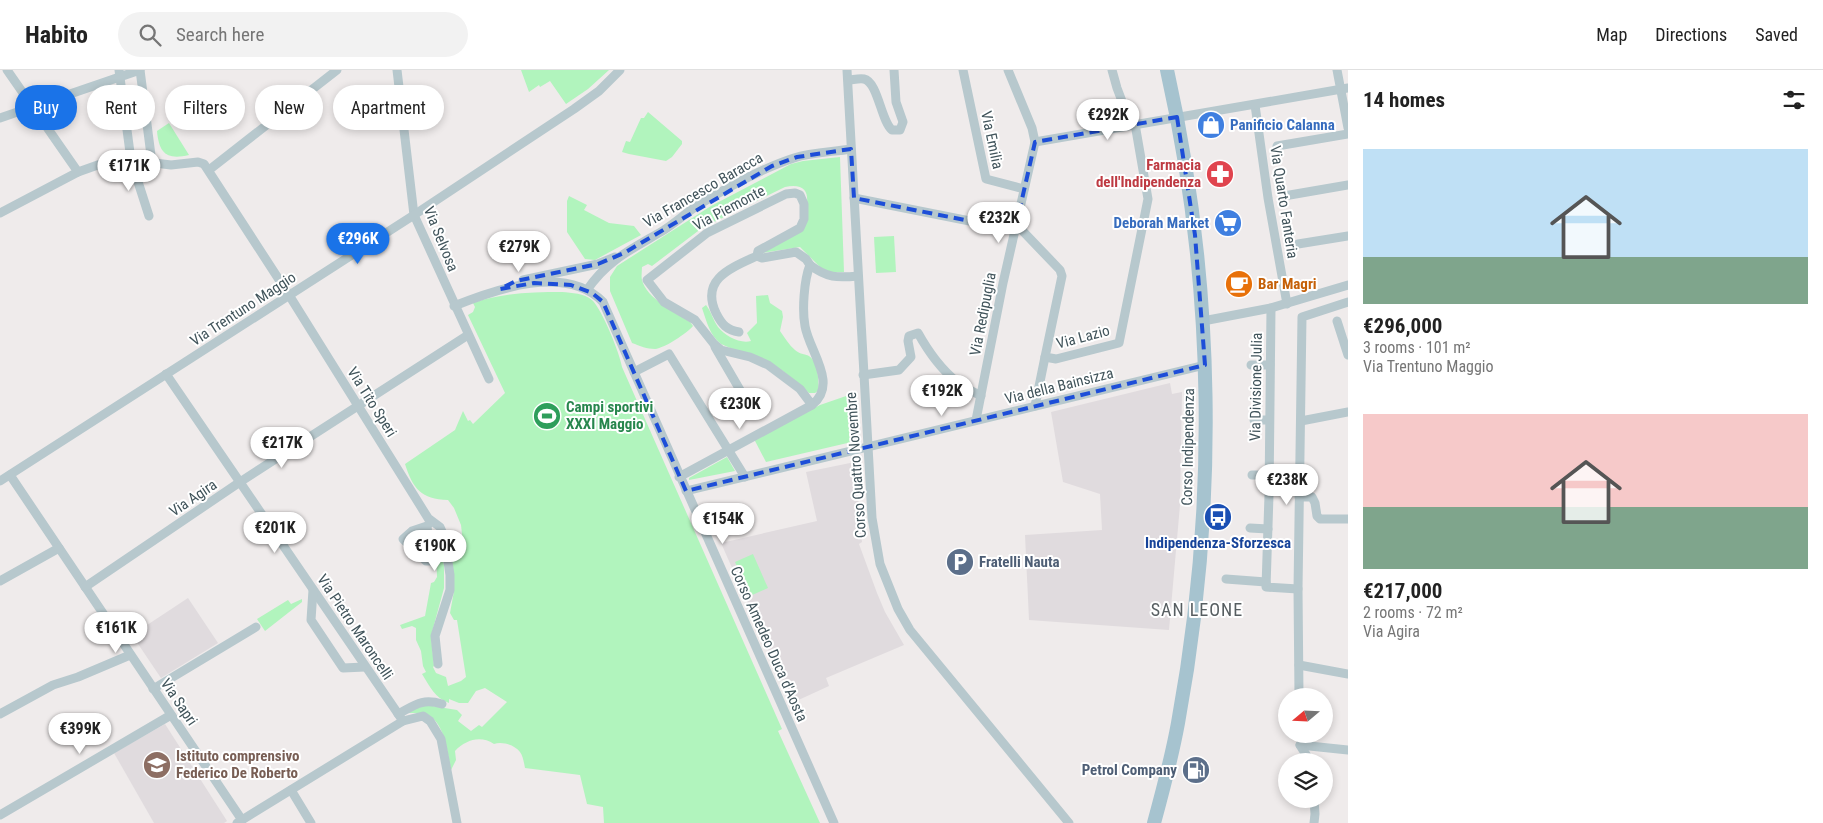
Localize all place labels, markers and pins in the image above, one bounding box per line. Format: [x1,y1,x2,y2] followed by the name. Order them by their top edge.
[1073,98,1143,141] pin: €292K
[1196,110,1226,140] shop icon: Panificio Calanna
[1230,116,1335,134] place label: Panificio Calanna
[94,150,164,192] pin: €171K
[1096,156,1201,191] place label: Farmacia dell'Indipendenza
[1205,159,1235,189] pharmacy icon: Farmacia dell'Indipendenza
[964,202,1034,244] pin: €232K
[1213,208,1243,238] supermarket icon: Deborah Market
[1114,214,1209,232] place label: Deborah Market
[323,222,393,265] pin: €296K
[484,230,554,273] pin: €279K
[1224,269,1254,299] cafe icon: Bar Magri
[1258,275,1317,293] place label: Bar Magri
[907,374,977,417] pin: €192K
[705,388,775,430] pin: €230K
[566,398,653,433] place label: Campi sportivi XXXI Maggio
[532,401,562,431] sports icon: Campi sportivi XXXI Maggio
[247,426,317,469] pin: €217K
[1252,464,1322,506] pin: €238K
[688,502,758,545] pin: €154K
[1203,502,1233,532] bus stop icon: Indipendenza-Sforzesca
[240,512,310,554] pin: €201K
[400,530,470,572] pin: €190K
[1145,534,1291,552] place label: Indipendenza-Sforzesca
[945,547,975,577] parking icon: Fratelli Nauta
[979,553,1060,571] place label: Fratelli Nauta
[81,612,151,654] pin: €161K
[45,712,115,755] pin: €399K
[176,747,300,782] place label: Istituto comprensivo Federico De Roberto
[142,750,172,780] school or university icon: Istituto comprensivo Federico De Roberto
[1181,755,1211,785] fuel station icon: Petrol Company
[1082,761,1177,779] place label: Petrol Company

